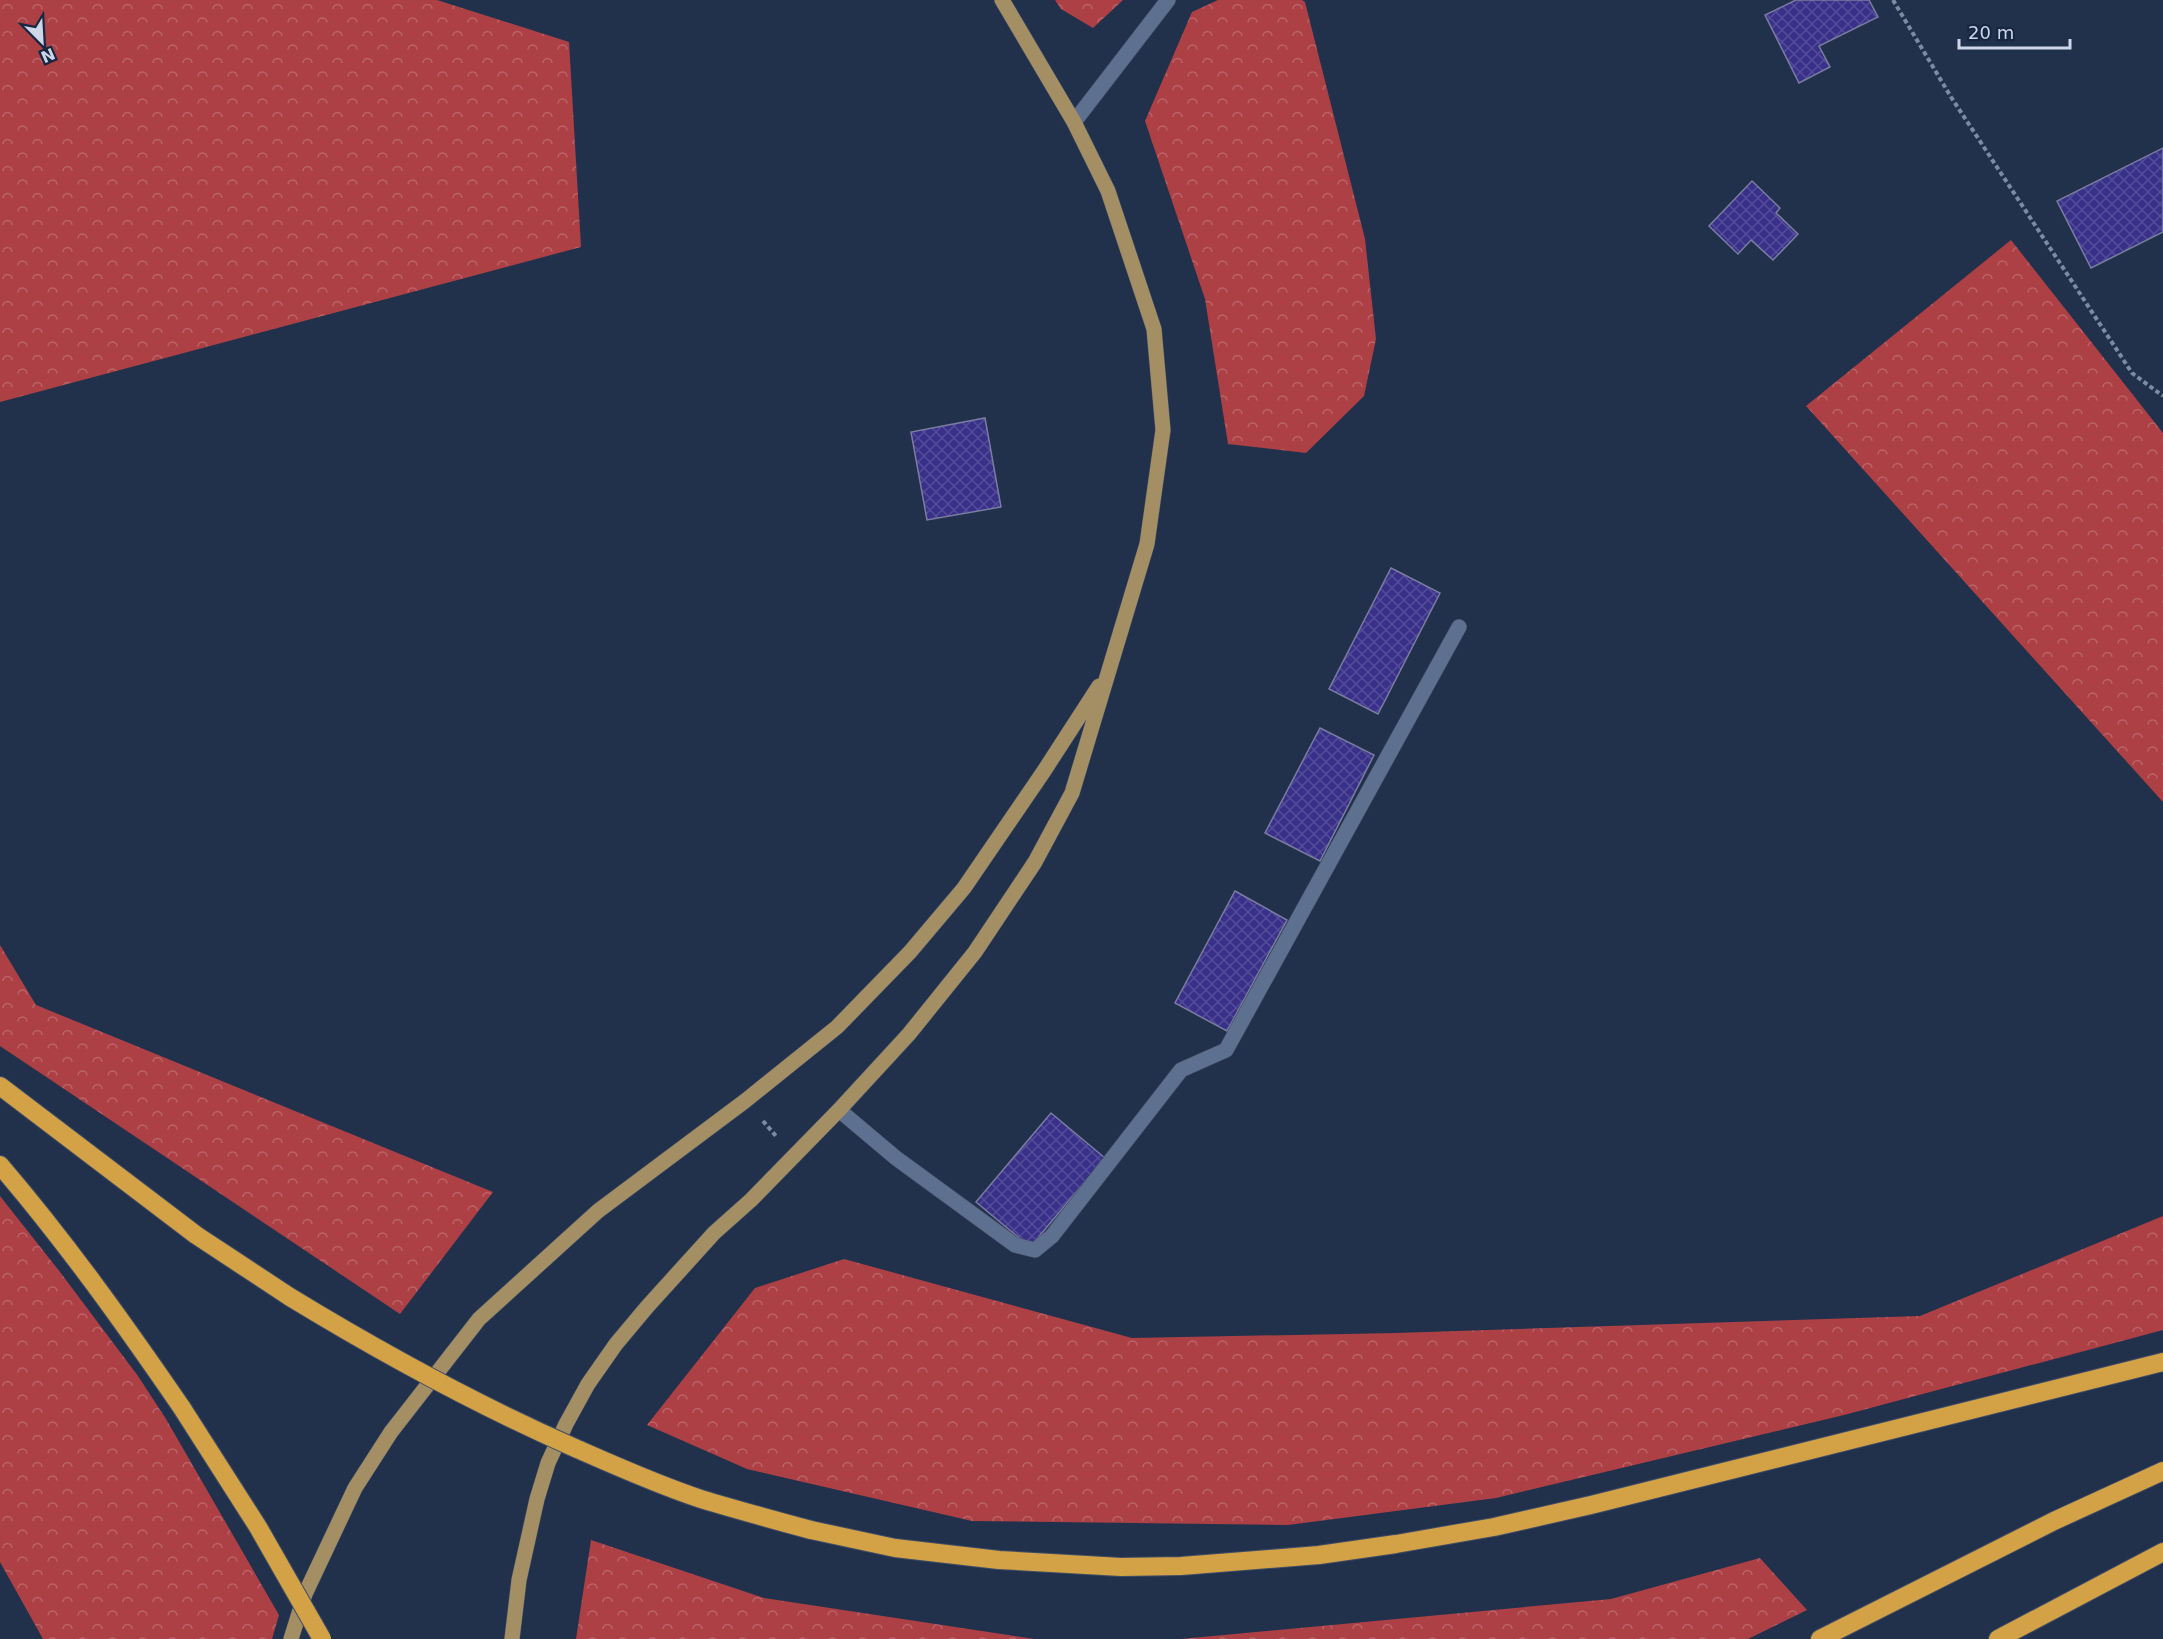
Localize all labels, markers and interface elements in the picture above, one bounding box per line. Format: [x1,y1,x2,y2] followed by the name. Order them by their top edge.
[12,12,72,72] north arrow
[1959,12,2070,50] scale bar
[1968,22,2014,43] text: 20 m
[38,44,58,67] text: N

